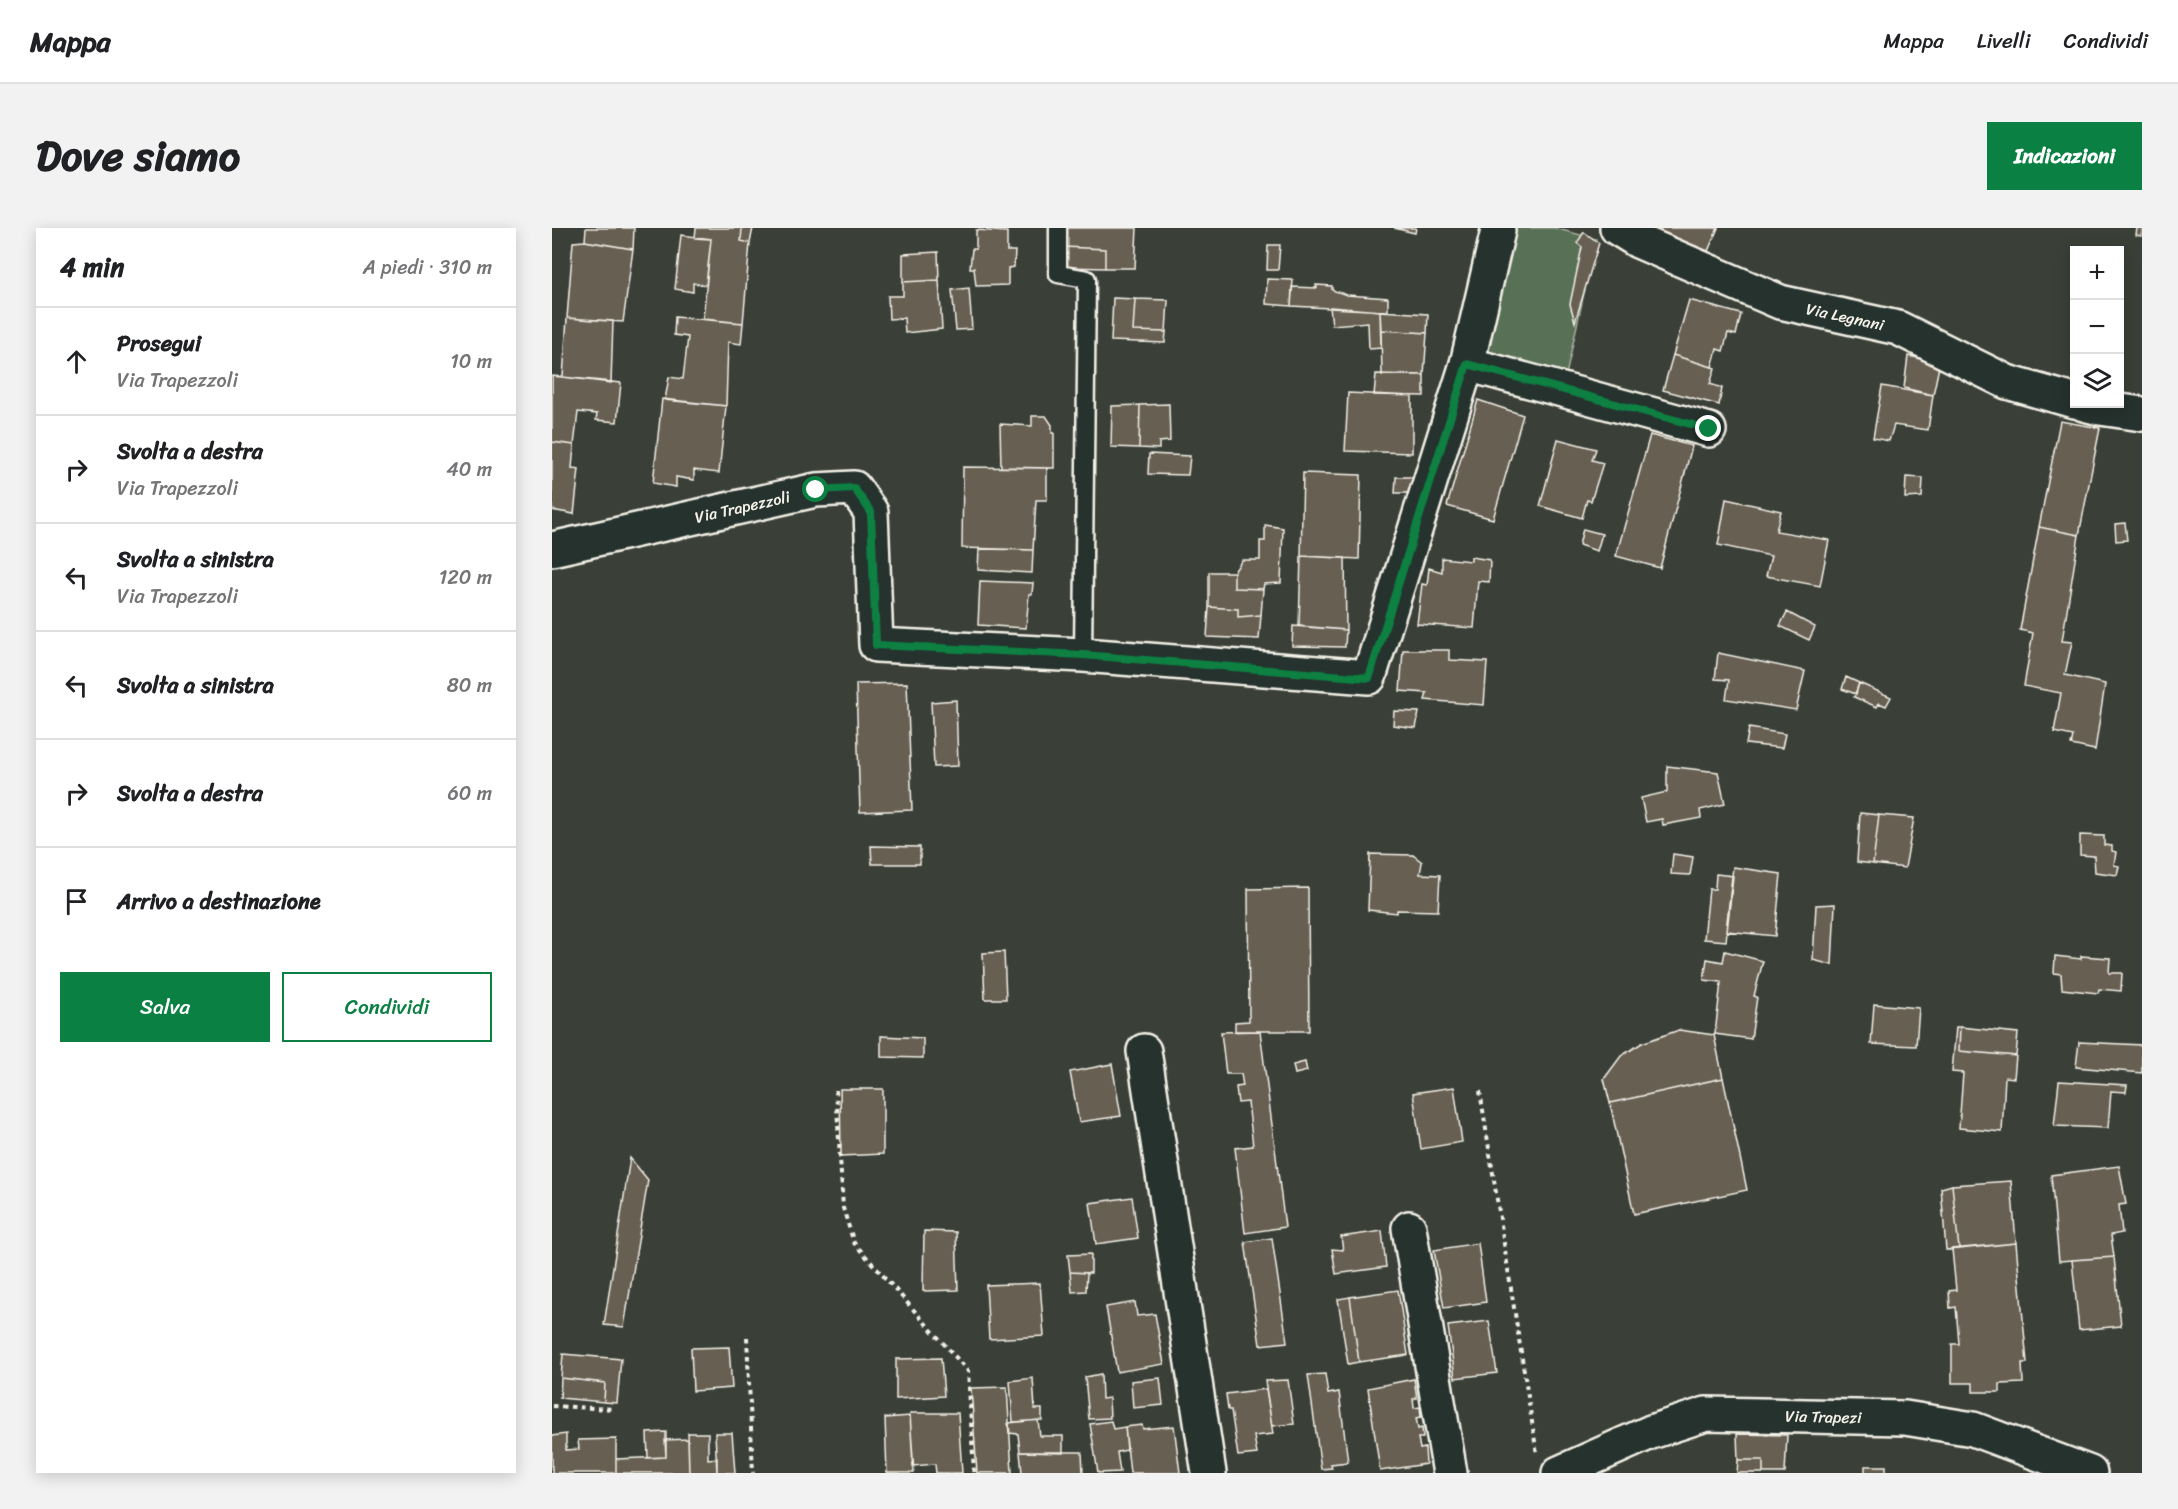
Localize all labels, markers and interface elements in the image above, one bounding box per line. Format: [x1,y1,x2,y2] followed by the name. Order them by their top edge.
[30,17,111,66] text: Mappa
[1883,22,1944,60] text: Mappa
[1977,22,2031,60] text: Livelli
[2064,22,2148,60] text: Condividi
[36,119,240,193] text: Dove siamo
[1987,122,2142,190] button: Indicazioni
[60,244,124,290] text: 4 min
[2070,246,2124,408] map controls
[2070,246,2124,300] button: +
[363,250,492,285] text: A piedi · 310 m
[1803,294,1888,339] street label: Via Legnani
[2070,300,2124,354] button: −
[117,324,201,363] text: Prosegui
[450,344,492,379] text: 10 m
[60,345,93,378] icon: ahead
[2070,354,2124,408] button: layers
[117,363,238,398] text: Via Trapezzoli
[1695,415,1721,441] route end
[117,432,263,471] text: Svolta a destra
[446,452,492,487] text: 40 m
[60,453,93,486] icon: right
[117,471,238,506] text: Via Trapezzoli
[802,476,828,502] route start
[692,482,793,531] street label: Via Trapezzoli
[117,540,274,579] text: Svolta a sinistra
[439,560,492,595] text: 120 m
[60,561,93,594] icon: left
[117,579,238,614] text: Via Trapezzoli
[117,666,274,705] text: Svolta a sinistra
[447,668,492,703] text: 80 m
[60,669,93,702] icon: left
[117,774,263,813] text: Svolta a destra
[447,776,492,811] text: 60 m
[60,777,93,810] icon: right
[117,882,321,921] text: Arrivo a destinazione
[60,885,93,918] icon: arrive
[60,972,270,1042] button: Salva
[282,972,492,1042] button: Condividi
[1785,1401,1863,1432] street label: Via Trapezi

